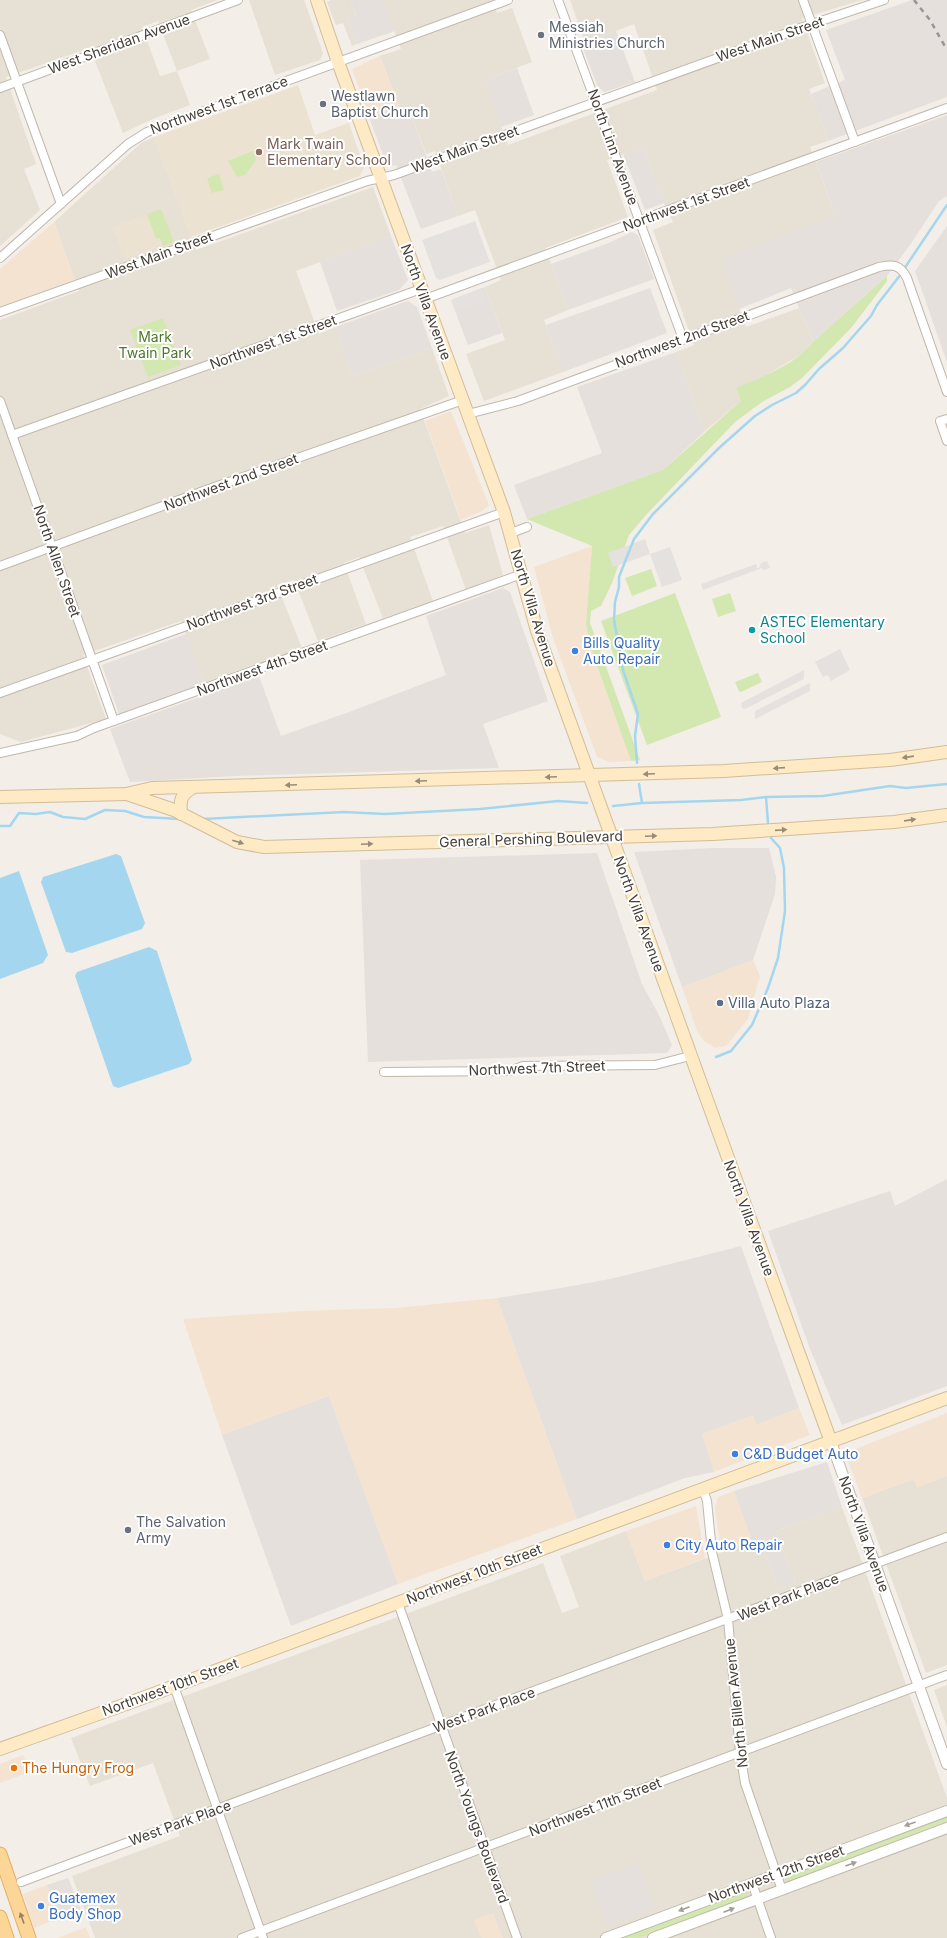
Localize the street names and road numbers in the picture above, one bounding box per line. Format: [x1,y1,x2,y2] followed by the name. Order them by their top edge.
[46,10,192,77] street label: West Sheridan Avenue
[714,12,826,65] street label: West Main Street
[148,72,290,137] street label: Northwest 1st Terrace
[585,87,642,207] street label: North Linn Avenue
[409,121,521,176] street label: West Main Street
[620,173,752,234] street label: Northwest 1st Street
[103,227,215,282] street label: West Main Street
[398,242,455,362] street label: North Villa Avenue
[612,306,752,371] street label: Northwest 2nd Street
[207,311,339,372] street label: Northwest 1st Street
[161,449,301,514] street label: Northwest 2nd Street
[30,502,85,620] street label: North Allen Street
[508,547,559,669] street label: North Villa Avenue
[184,570,320,633] street label: Northwest 3rd Street
[194,636,330,699] street label: Northwest 4th Street
[439,827,623,850] street label: General Pershing Boulevard
[611,854,668,974] street label: North Villa Avenue
[468,1057,606,1078] street label: Northwest 7th Street
[721,1158,778,1278] street label: North Villa Avenue
[836,1474,893,1594] street label: North Villa Avenue
[404,1540,544,1607] street label: Northwest 10th Street
[735,1569,841,1624] street label: West Park Place
[720,1637,751,1769] street label: North Billen Avenue
[99,1654,241,1719] street label: Northwest 10th Street
[430,1683,537,1736] street label: West Park Place
[442,1748,513,1905] street label: North Youngs Boulevard
[526,1773,664,1840] street label: Northwest 11th Street
[126,1796,233,1849] street label: West Park Place
[706,1841,846,1906] street label: Northwest 12th Street

